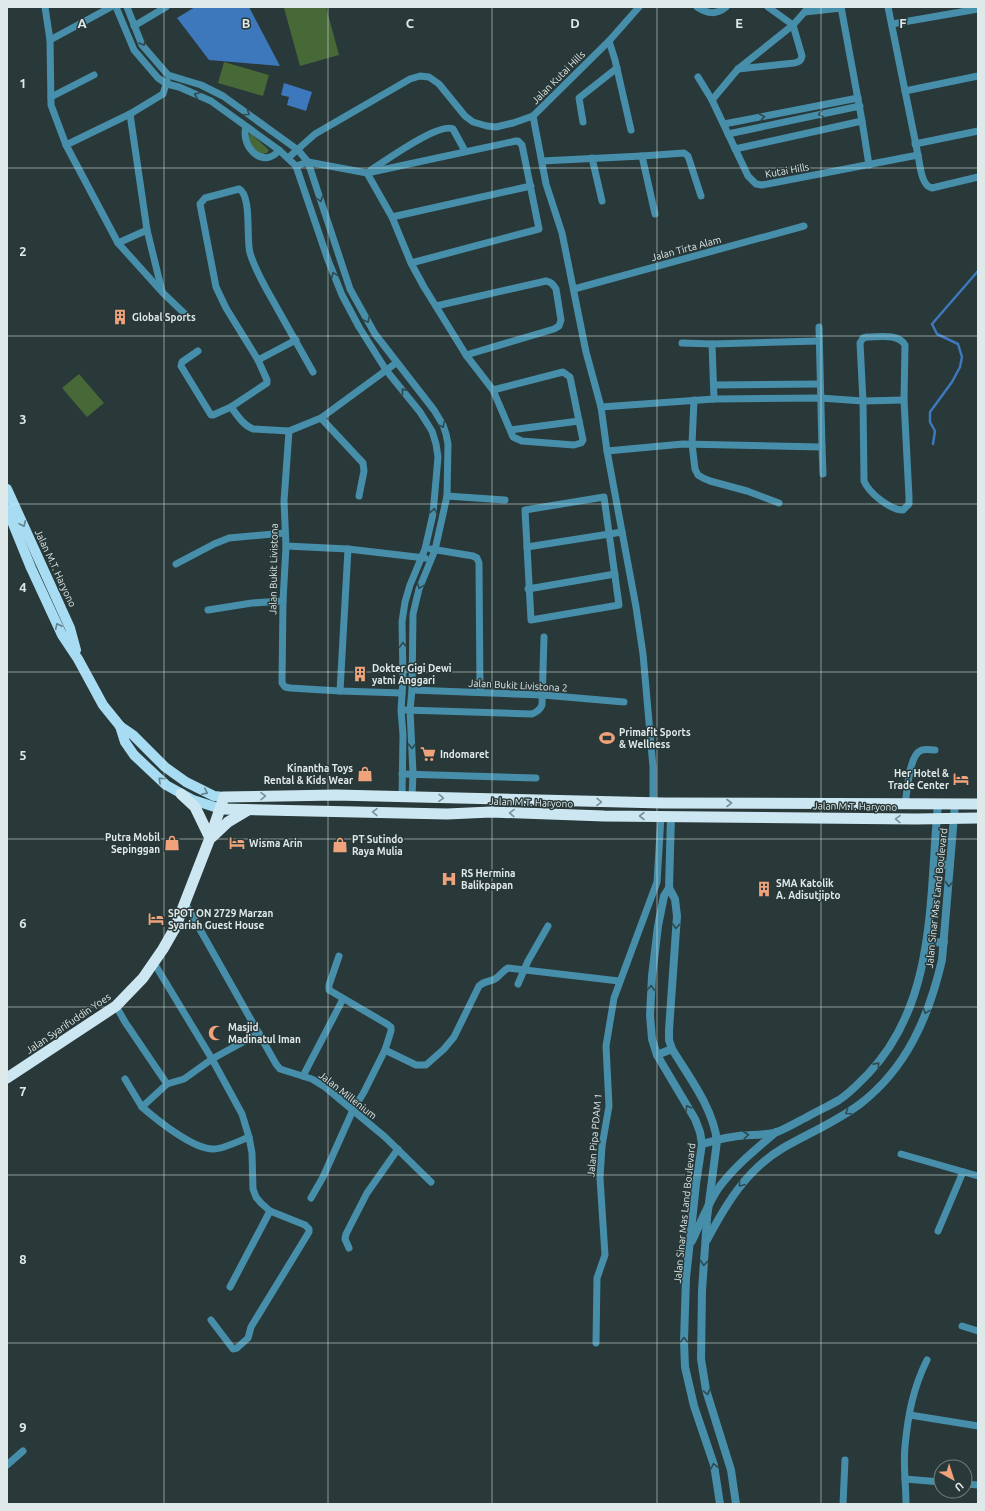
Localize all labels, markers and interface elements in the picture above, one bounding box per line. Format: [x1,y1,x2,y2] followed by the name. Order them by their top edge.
[77,16,87,30] text: A
[242,16,251,30] text: B
[406,16,415,30] text: C
[570,16,580,30] text: D
[735,16,743,30] text: E
[899,16,907,30] text: F
[138,39,145,46] one-way arrow
[530,49,587,106] street label: Jalan Kutai Hills
[19,76,27,90] text: 1
[193,92,201,100] one-way arrow
[243,108,250,115] one-way arrow
[818,110,825,118] one-way arrow
[759,113,765,121] one-way arrow
[764,161,810,180] street label: Kutai Hills
[315,195,324,202] one-way arrow
[650,234,722,263] street label: Jalan Tirta Alam
[19,244,27,258] text: 2
[330,271,338,278] one-way arrow
[111,308,129,326] building icon: Global Sports
[132,312,196,323] place label: Global Sports
[362,316,370,323] one-way arrow
[401,389,408,396] one-way arrow
[19,412,27,426] text: 3
[438,421,445,428] one-way arrow
[429,508,437,514] one-way arrow
[18,520,26,528] one-way arrow
[267,523,280,615] street label: Jalan Bukit Livistona
[33,528,78,609] street label: Jalan M.T. Haryono
[19,580,27,594] text: 4
[417,582,425,589] one-way arrow
[55,622,63,630] one-way arrow
[398,642,407,648] one-way arrow
[372,663,452,686] place label: Dokter Gigi Dewi yatni Anggari
[351,665,369,683] building icon: Dokter Gigi Dewi yatni Anggari
[468,677,568,694] street label: Jalan Bukit Livistona 2
[619,727,691,750] place label: Primafit Sports & Wellness
[598,729,616,747] sports icon: Primafit Sports & Wellness
[408,743,416,749] one-way arrow
[419,745,437,763] supermarket icon: Indomaret
[19,748,27,762] text: 5
[440,749,490,760] place label: Indomaret
[264,763,354,786] place label: Kinantha Toys Rental & Kids Wear
[356,765,374,783] shop icon: Kinantha Toys Rental & Kids Wear
[888,768,950,791] place label: Her Hotel & Trade Center
[952,770,970,788] hotel icon: Her Hotel & Trade Center
[158,778,166,785] one-way arrow
[201,787,209,795] one-way arrow
[260,792,266,800] one-way arrow
[438,793,444,802] one-way arrow
[489,796,573,809] street label: Jalan M.T. Haryono
[596,798,602,806] one-way arrow
[726,799,732,807] one-way arrow
[813,800,897,813] street label: Jalan M.T. Haryono
[372,808,378,817] one-way arrow
[509,809,515,817] one-way arrow
[639,812,645,820] one-way arrow
[895,815,901,823] one-way arrow
[924,827,949,969] street label: Jalan Sinar Mas Land Boulevard
[105,832,160,855] place label: Putra Mobil Sepinggan
[163,834,181,852] shop icon: Putra Mobil Sepinggan
[228,834,246,852] hotel icon: Wisma Arin
[352,834,403,857] place label: PT Sutindo Raya Mulia
[331,836,349,854] shop icon: PT Sutindo Raya Mulia
[249,838,303,849] place label: Wisma Arin
[461,868,515,891] place label: RS Hermina Balikpapan
[440,870,458,888] hospital icon: RS Hermina Balikpapan
[776,878,840,901] place label: SMA Katolik A. Adisutjipto
[755,880,773,898] building icon: SMA Katolik A. Adisutjipto
[944,881,953,887] one-way arrow
[168,908,273,931] place label: SPOT ON 2729 Marzan Syariah Guest House
[147,910,165,928] hotel icon: SPOT ON 2729 Marzan Syariah Guest House
[19,916,27,930] text: 6
[672,923,681,929] one-way arrow
[647,985,656,991] one-way arrow
[24,991,113,1056] street label: Jalan Syarifuddin Yoes
[922,1008,931,1015] one-way arrow
[228,1022,301,1045] place label: Masjid Madinatul Iman
[207,1024,225,1042] mosque icon: Masjid Madinatul Iman
[872,1062,879,1069] one-way arrow
[317,1069,379,1121] street label: Jalan Millenium
[19,1084,27,1098] text: 7
[585,1093,604,1177] street label: Jalan Pipa PDAM 1
[686,1105,693,1112] one-way arrow
[845,1107,852,1115] one-way arrow
[743,1131,749,1140] one-way arrow
[672,1142,697,1284] street label: Jalan Sinar Mas Land Boulevard
[739,1180,746,1187] one-way arrow
[19,1252,27,1266] text: 8
[700,1260,709,1266] one-way arrow
[680,1337,688,1343] one-way arrow
[702,1389,710,1396] one-way arrow
[19,1420,27,1434] text: 9
[933,1459,973,1499] north arrow
[710,1462,719,1469] one-way arrow
[953,1480,966,1494] text: U

